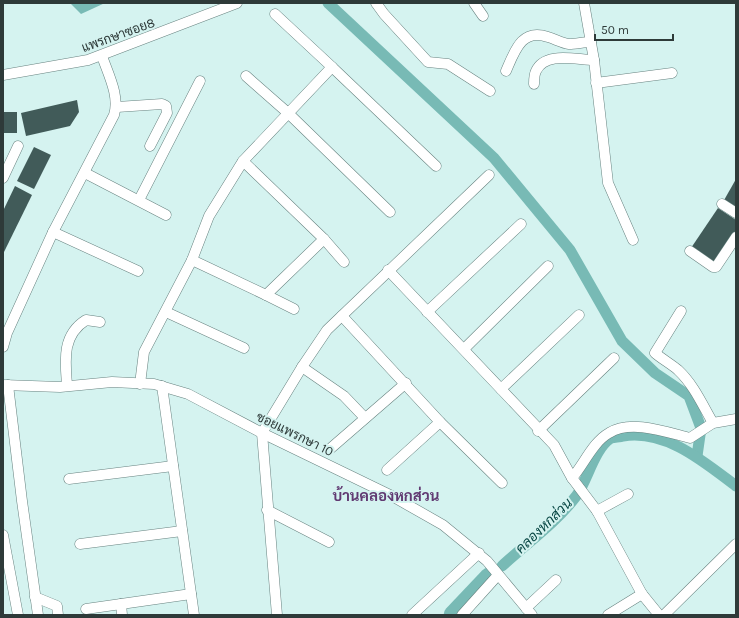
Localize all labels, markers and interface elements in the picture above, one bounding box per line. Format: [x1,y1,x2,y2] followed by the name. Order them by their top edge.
[79,15,157,55] street label: แพรกษาซอย8
[595,16,673,42] scale bar
[601,23,629,37] text: 50 m
[254,409,336,459] street label: ซอยแพรกษา 10
[332,486,440,505] district label: บ้านคลองหกส่วน
[512,495,576,557] water label: คลองหกส่วน

